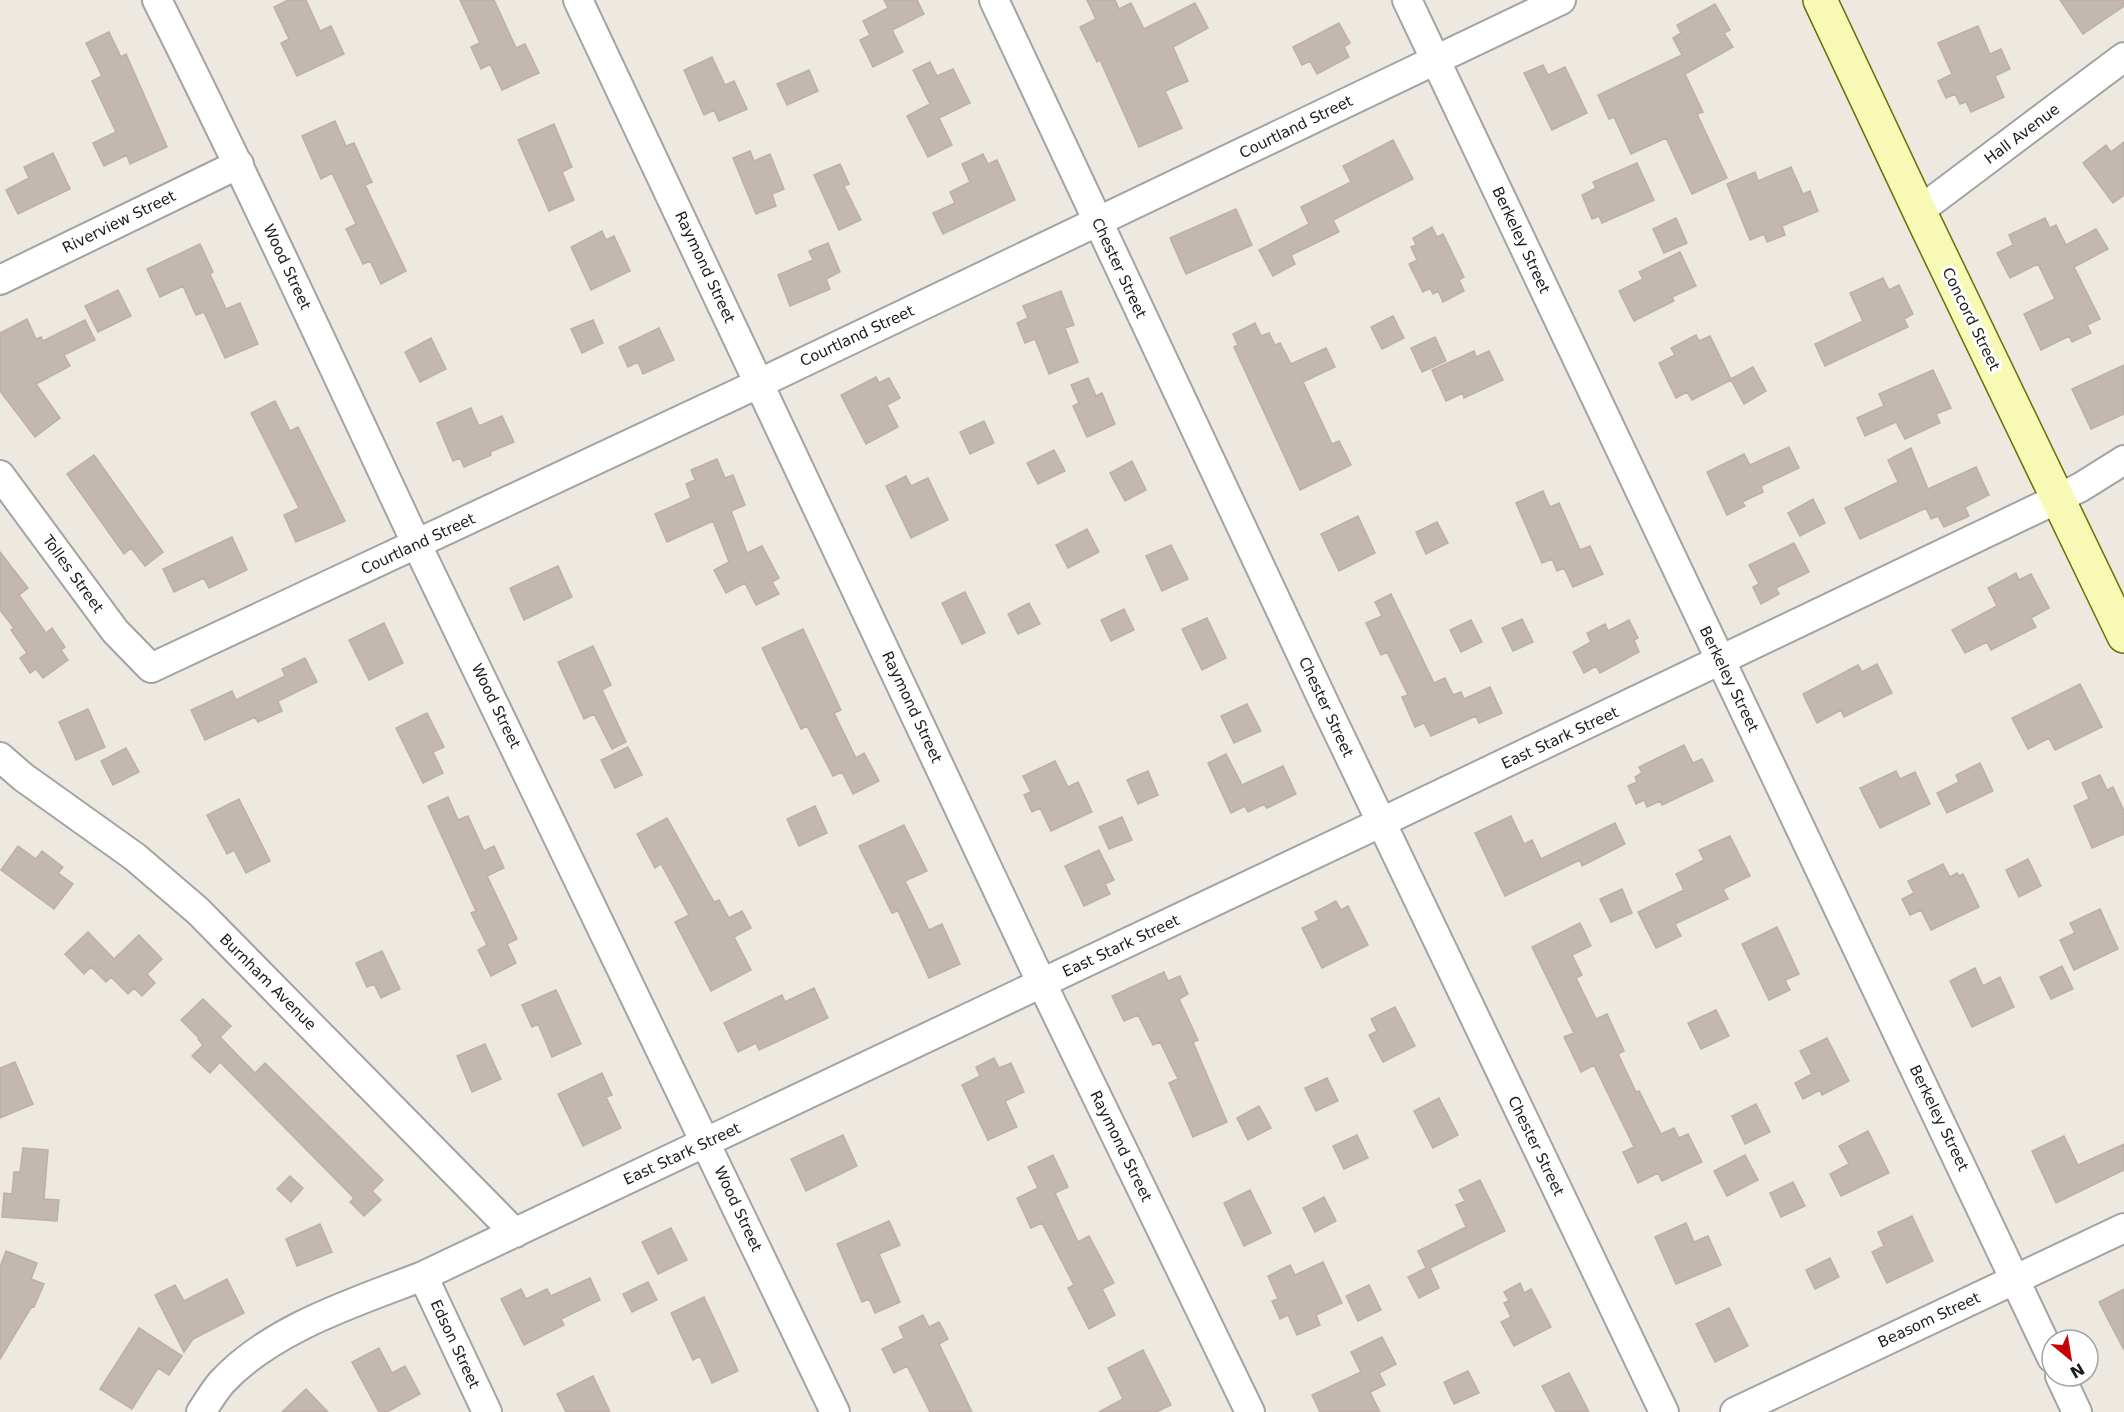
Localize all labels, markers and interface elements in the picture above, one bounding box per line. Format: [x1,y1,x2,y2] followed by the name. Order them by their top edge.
[1236,92,1356,162] street label: Courtland Street
[1981,100,2063,168] street label: Hall Avenue
[1488,184,1554,296] street label: Berkeley Street
[59,187,179,257] street label: Riverview Street
[671,208,739,326] street label: Raymond Street
[1088,215,1150,321] street label: Chester Street
[259,221,315,313] street label: Wood Street
[1938,265,2004,374] street label: Concord Street
[797,302,917,370] street label: Courtland Street
[358,510,478,578] street label: Courtland Street
[38,531,107,616] street label: Tolles Street
[1696,623,1762,735] street label: Berkeley Street
[878,648,946,766] street label: Raymond Street
[1295,654,1357,760] street label: Chester Street
[468,661,524,751] street label: Wood Street
[1499,703,1621,773] street label: East Stark Street
[1060,911,1182,981] street label: East Stark Street
[216,930,320,1034] street label: Burnham Avenue
[1906,1062,1972,1174] street label: Berkeley Street
[1086,1088,1156,1205] street label: Raymond Street
[1504,1093,1568,1199] street label: Chester Street
[621,1119,743,1189] street label: East Stark Street
[710,1163,766,1255] street label: Wood Street
[1875,1288,1983,1352] street label: Beasom Street
[427,1297,483,1391] street label: Edson Street
[2040,1328,2100,1388] north arrow
[2067,1359,2088,1382] text: N

